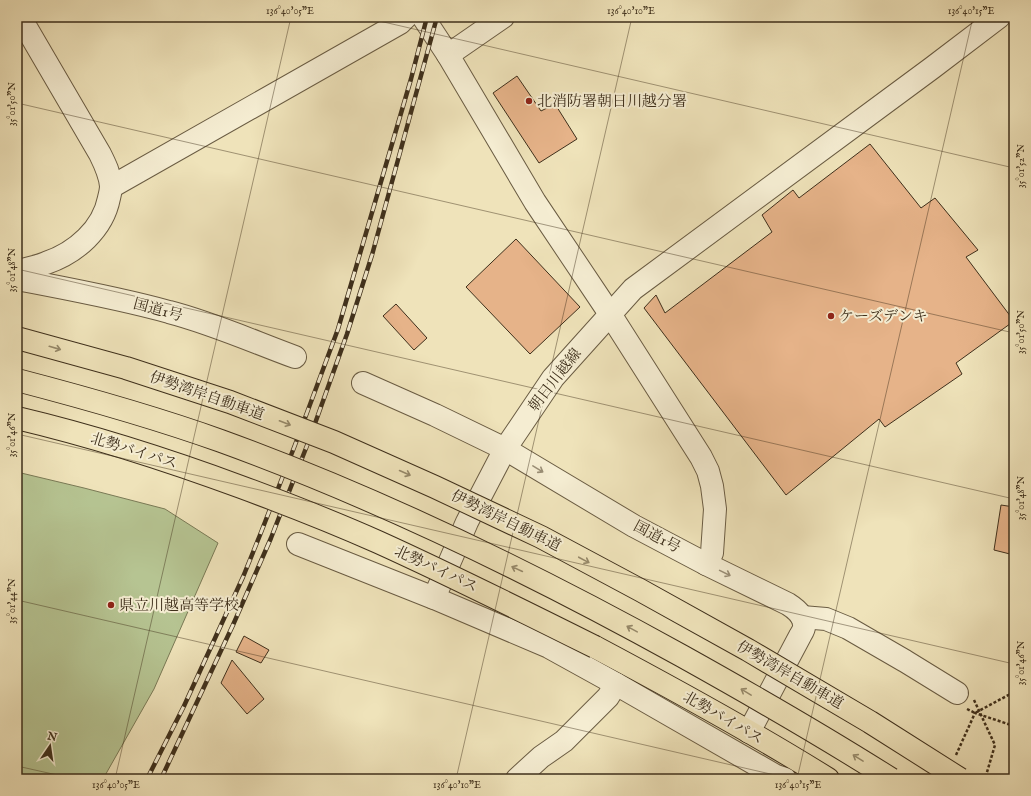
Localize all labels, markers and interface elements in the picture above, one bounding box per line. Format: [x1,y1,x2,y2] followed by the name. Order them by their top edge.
[266,5,314,18] text: 136°40'05"E
[607,5,655,18] text: 136°40'10"E
[948,5,994,18] text: 136°40'15"E
[6,82,19,126] text: 35°01'50"N
[537,92,687,111] place label: 北消防署朝日川越分署
[524,96,534,106] marker: 北消防署朝日川越分署
[1015,144,1028,188] text: 35°01'52"N
[6,248,19,292] text: 35°01'48"N
[131,294,185,326] street label: 国道1号
[839,307,928,326] place label: ケーズデンキ
[1015,310,1028,354] text: 35°01'50"N
[826,311,836,321] marker: ケーズデンキ
[48,345,61,352] one-way arrow
[524,345,586,415] street label: 朝日川越線
[147,367,267,425] street label: 伊勢湾岸自動車道
[6,412,19,457] text: 35°01'46"N
[278,420,290,428] one-way arrow
[88,429,180,473] street label: 北勢バイパス
[532,465,544,473] one-way arrow
[398,470,410,477] one-way arrow
[1015,476,1028,520] text: 35°01'48"N
[448,486,564,556] street label: 伊勢湾岸自動車道
[630,517,684,557] street label: 国道1号
[391,541,481,597] street label: 北勢バイパス
[578,557,590,565] one-way arrow
[511,565,523,572] one-way arrow
[719,570,731,577] one-way arrow
[6,578,19,624] text: 35°01'44"N
[119,596,239,615] place label: 県立川越高等学校
[106,600,116,610] marker: 県立川越高等学校
[627,624,639,632] one-way arrow
[733,637,847,713] street label: 伊勢湾岸自動車道
[1015,640,1028,685] text: 35°01'46"N
[679,687,767,749] street label: 北勢バイパス
[740,687,752,695] one-way arrow
[30,726,70,766] north arrow
[45,729,59,745] text: N
[853,754,864,762] one-way arrow
[92,779,140,792] text: 136°40'05"E
[433,779,481,792] text: 136°40'10"E
[775,779,821,792] text: 136°40'15"E

